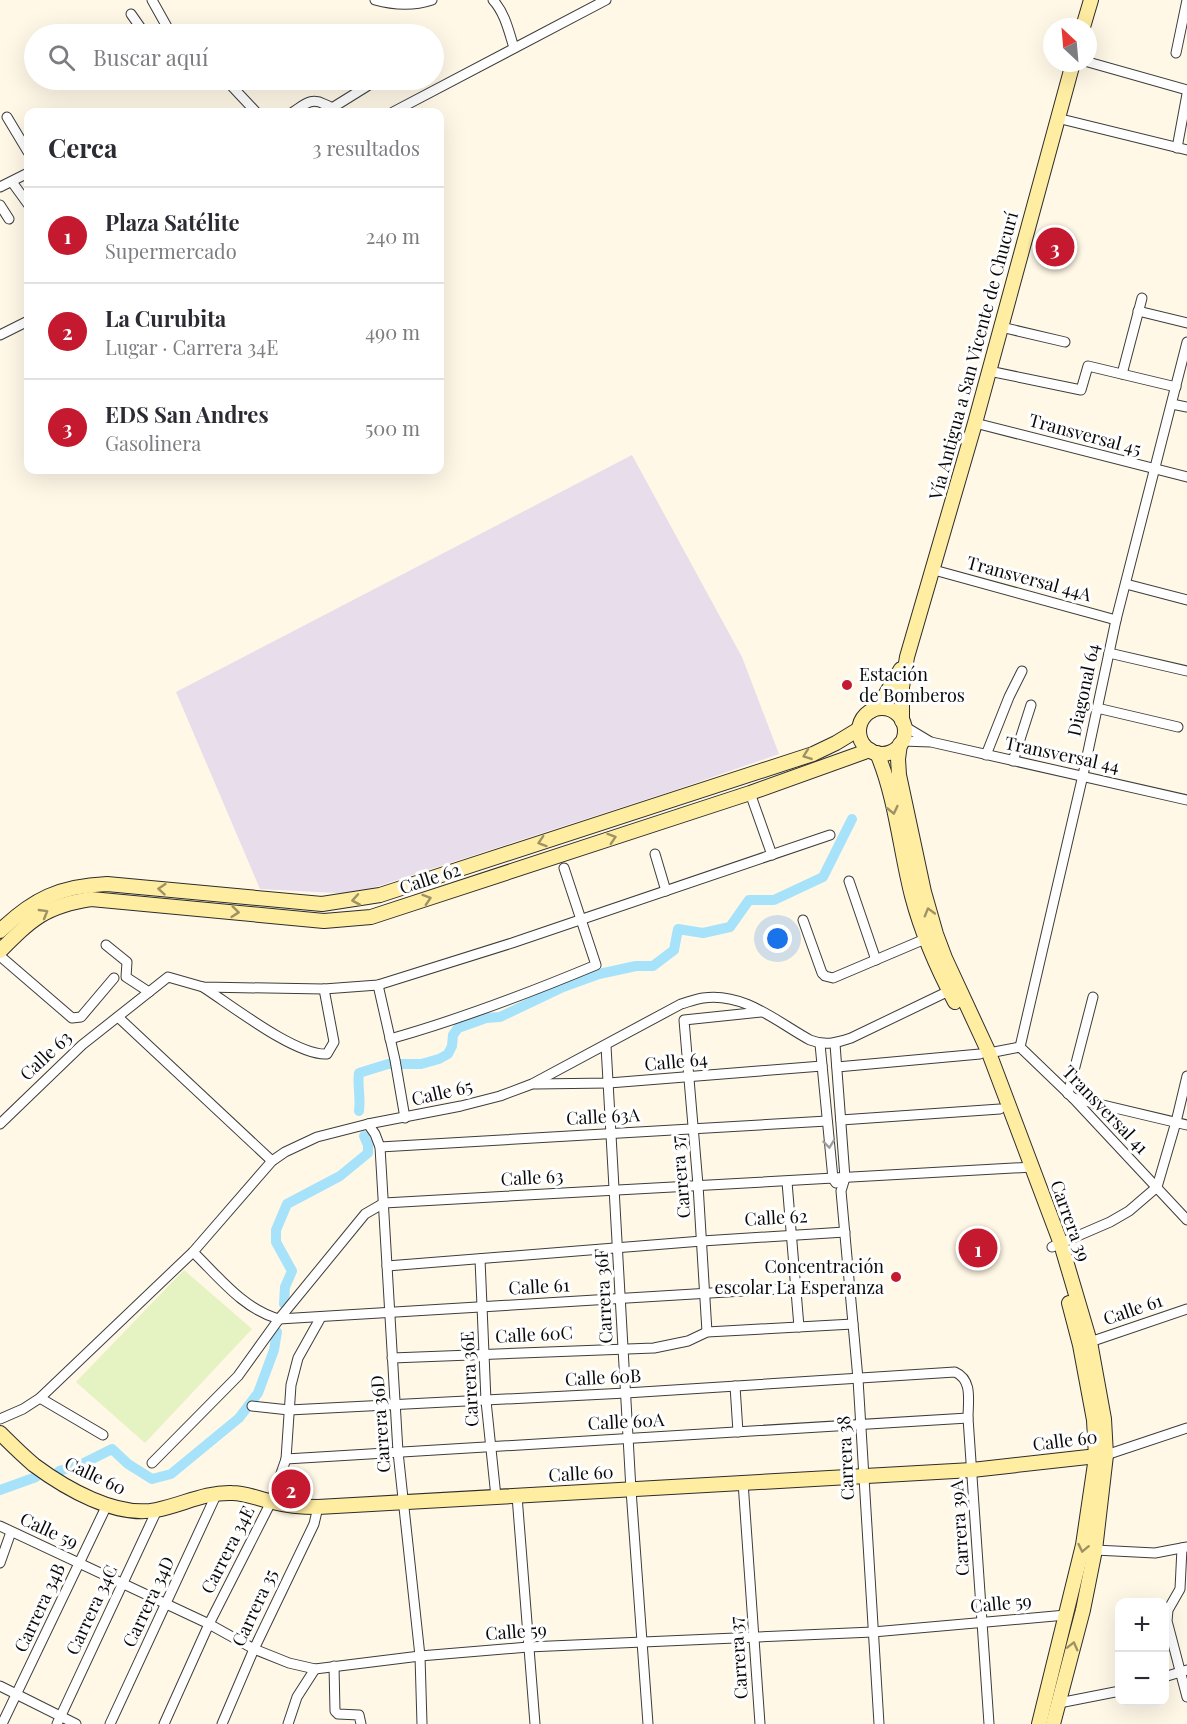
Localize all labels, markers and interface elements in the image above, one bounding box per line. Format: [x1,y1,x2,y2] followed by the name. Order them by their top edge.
[1043,18,1097,72] north arrow
[24,24,444,90] search box
[45,41,78,74] icon: search
[93,42,208,72] text: Buscar aquí
[48,130,117,165] text: Cerca
[313,134,420,161] text: 3 resultados
[105,207,239,237] text: Plaza Satélite
[923,209,1023,503] street label: Vía Antigua a San Vicente de Chucurí
[64,222,71,249] text: 1
[366,222,420,249] text: 240 m
[1036,224,1074,270] pin: 3
[105,237,237,264] text: Supermercado
[105,303,226,333] text: La Curubita
[62,318,73,345] text: 2
[365,318,420,345] text: 490 m
[105,333,278,360] text: Lugar · Carrera 34E
[105,399,269,429] text: EDS San Andres
[1026,408,1144,461] street label: Transversal 45
[63,414,72,441] text: 3
[365,414,420,441] text: 500 m
[105,429,201,456] text: Gasolinera
[964,550,1095,606] street label: Transversal 44A
[1062,641,1105,738] street label: Diagonal 64
[859,662,965,707] place label: Estación de Bomberos
[840,678,854,692] marker: Estación de Bomberos
[1003,730,1122,778] street label: Transversal 44
[802,748,813,761] one-way arrow
[885,804,898,814] one-way arrow
[606,833,617,845] one-way arrow
[537,835,548,848] one-way arrow
[396,857,463,899] street label: Calle 62
[157,883,167,896] one-way arrow
[351,893,361,905] one-way arrow
[421,894,432,906] one-way arrow
[231,906,240,918] one-way arrow
[924,907,936,918] one-way arrow
[38,909,48,920] one-way arrow
[763,924,792,953] your location
[14,1025,76,1085] street label: Calle 63
[643,1046,709,1076] street label: Calle 64
[1057,1060,1154,1159] street label: Transversal 41
[409,1073,475,1111] street label: Calle 65
[565,1102,641,1130] street label: Calle 63A
[664,1134,696,1219] street label: Carrera 37
[823,1140,835,1149] one-way arrow
[500,1163,564,1191] street label: Calle 63
[1045,1177,1097,1265] street label: Carrera 39
[744,1203,808,1231] street label: Calle 62
[958,1226,998,1270] pin: 1
[589,1248,617,1344] street label: Carrera 36F
[715,1254,884,1299] place label: Concentración escolar La Esperanza
[889,1270,903,1284] marker: Concentración escolar La Esperanza
[508,1272,570,1300] street label: Calle 61
[1100,1288,1166,1330] street label: Calle 61
[495,1320,573,1348] street label: Calle 60C
[455,1331,483,1427] street label: Carrera 36E
[564,1363,642,1391] street label: Calle 60B
[365,1374,395,1474] street label: Carrera 36D
[587,1407,665,1435] street label: Calle 60A
[831,1415,859,1501] street label: Carrera 38
[1031,1424,1099,1456] street label: Calle 60
[61,1450,130,1500] street label: Calle 60
[548,1459,614,1487] street label: Calle 60
[272,1466,310,1512] pin: 2
[944,1479,974,1577] street label: Carrera 39A
[195,1502,259,1597] street label: Carrera 34E
[16,1506,82,1554] street label: Calle 59
[1077,1542,1090,1552] one-way arrow
[117,1552,180,1651] street label: Carrera 34D
[8,1559,70,1656] street label: Carrera 34B
[60,1561,122,1658] street label: Carrera 34C
[226,1565,282,1650] street label: Carrera 35
[969,1588,1033,1618] street label: Calle 59
[1115,1598,1169,1706] map controls
[1115,1598,1169,1652] button: +
[723,1615,753,1700] street label: Carrera 37
[484,1617,548,1645] street label: Calle 59
[1066,1641,1079,1651] one-way arrow
[1115,1652,1169,1706] button: −

